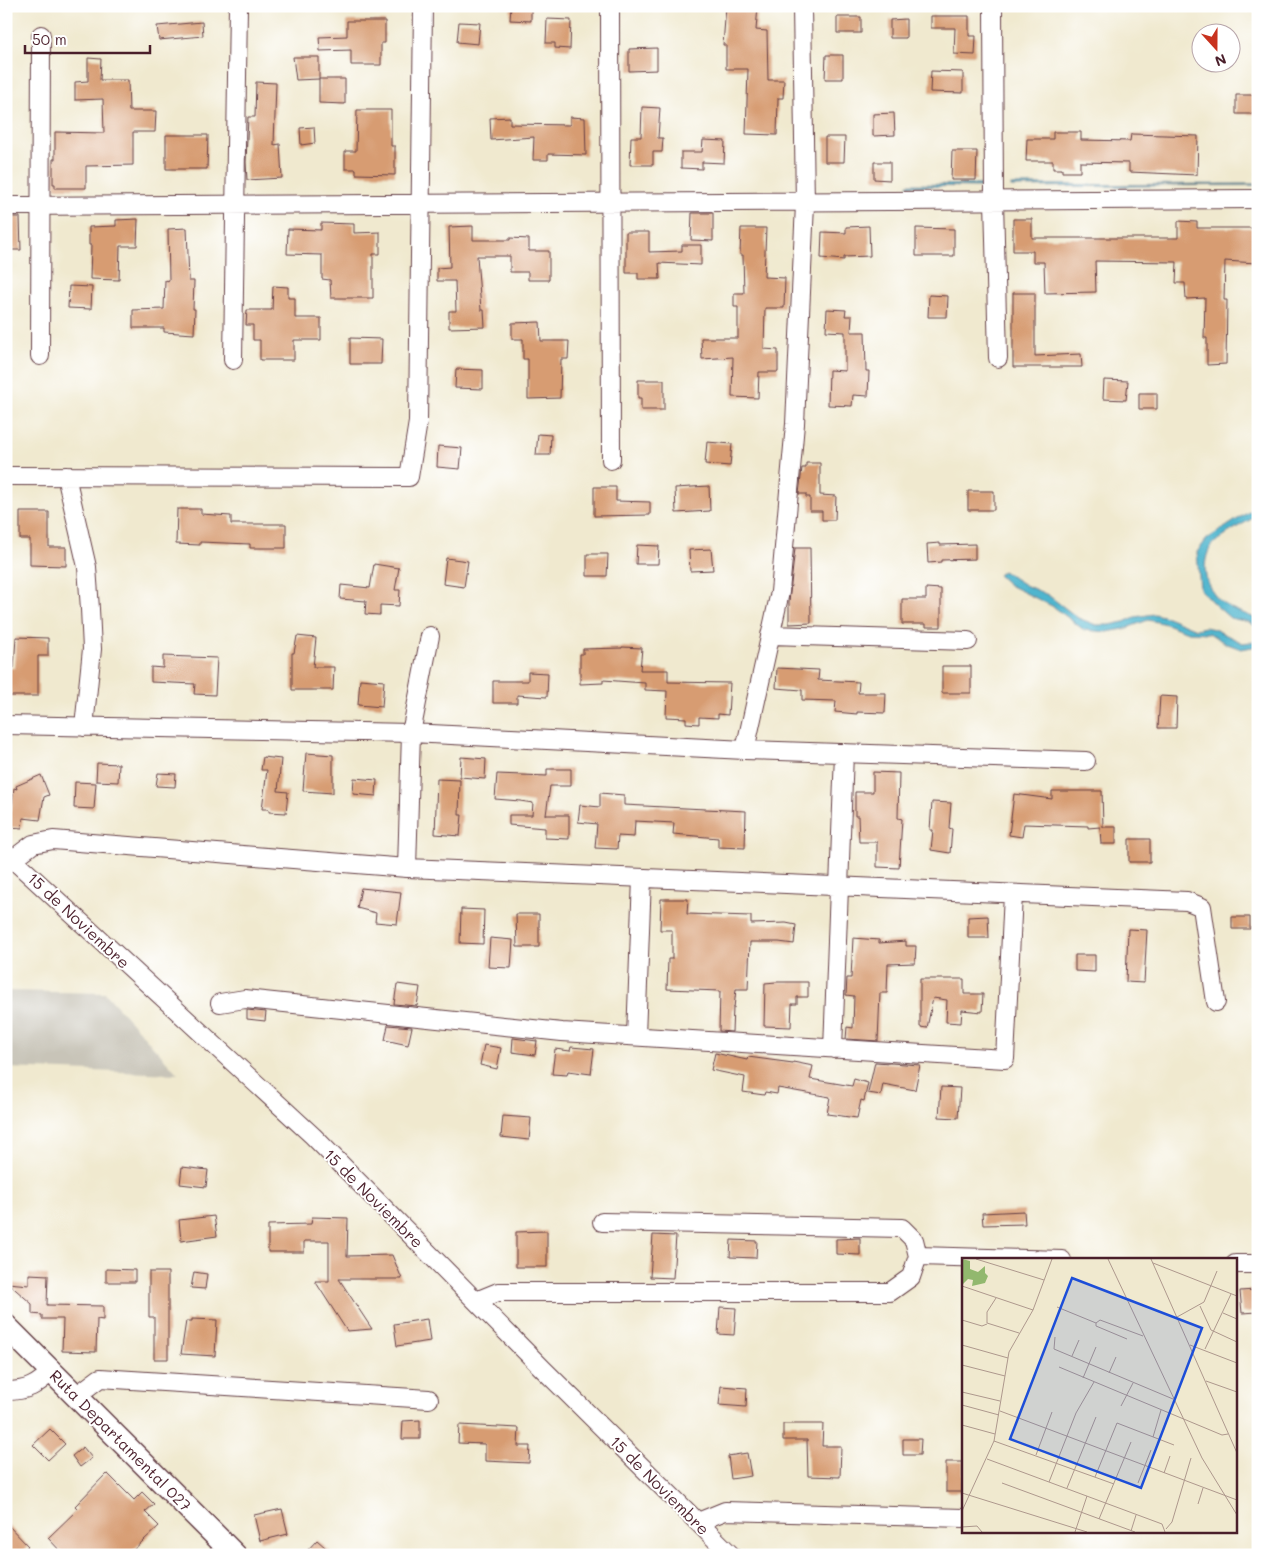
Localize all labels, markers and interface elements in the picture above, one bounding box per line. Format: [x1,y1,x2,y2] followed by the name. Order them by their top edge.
[25,22,150,54] scale bar
[1192,22,1242,72] north arrow
[32,29,67,49] text: 50 m
[1212,50,1229,71] text: N
[23,867,135,973] street label: 15 de Noviembre
[320,1144,428,1252] street label: 15 de Noviembre
[962,1258,1236,1534] inset map
[46,1365,196,1515] street label: Ruta Departamental 027
[606,1431,714,1539] street label: 15 de Noviembre

